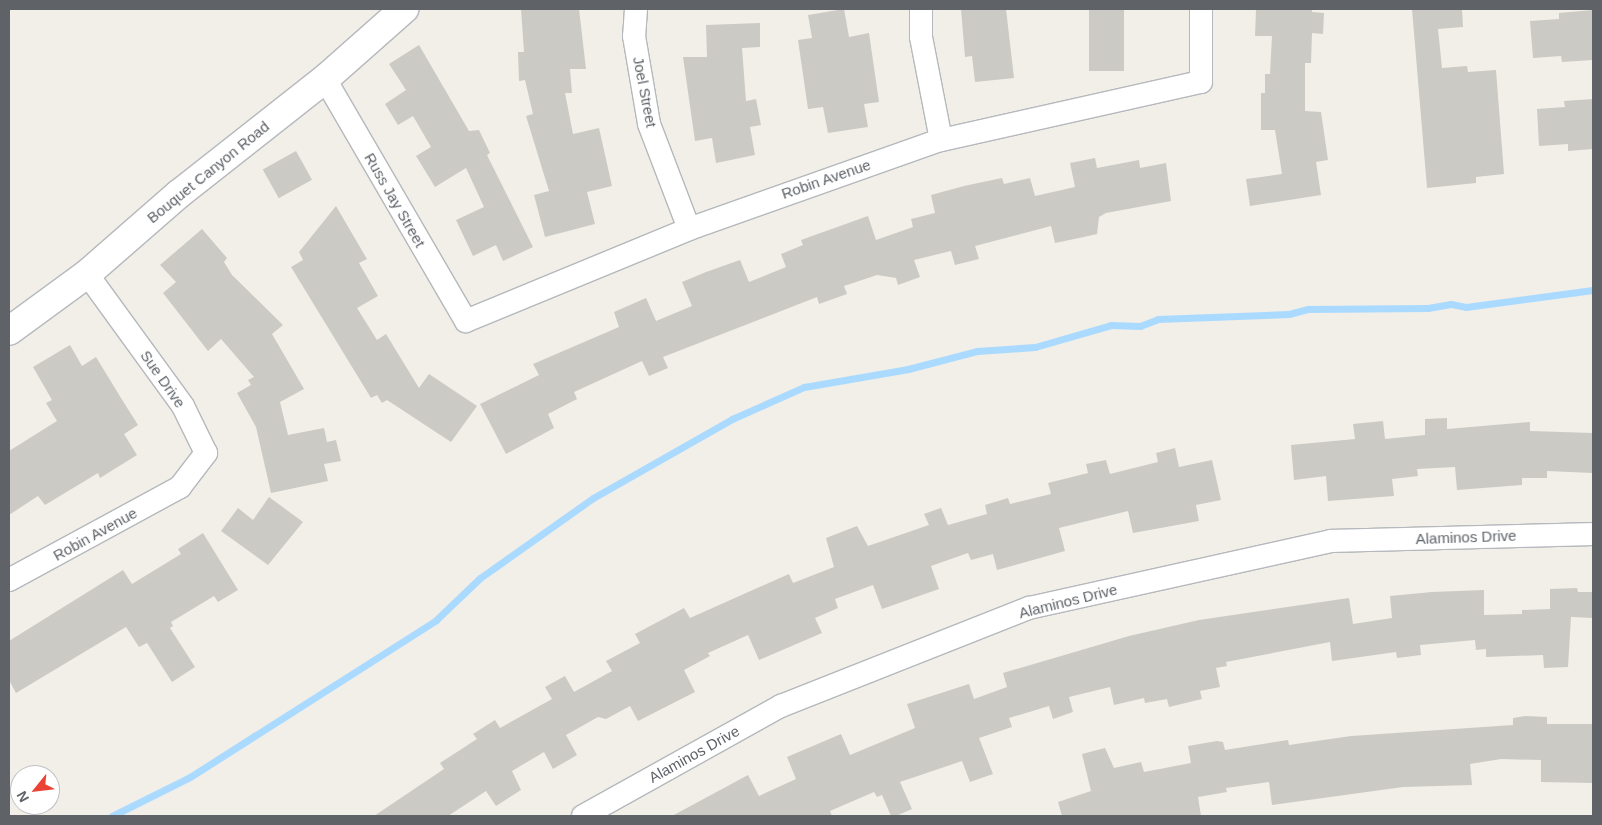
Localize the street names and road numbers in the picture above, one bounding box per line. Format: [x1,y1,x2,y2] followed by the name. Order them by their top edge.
[629,55,661,129] street label: Joel Street
[143,117,273,227] street label: Bouquet Canyon Road
[361,150,429,250] street label: Russ Jay Street
[779,155,873,203] street label: Robin Avenue
[137,347,189,411] street label: Sue Drive
[50,503,140,565] street label: Robin Avenue
[1415,526,1517,548] street label: Alaminos Drive
[1017,580,1119,622] street label: Alaminos Drive
[646,722,742,786] street label: Alaminos Drive

